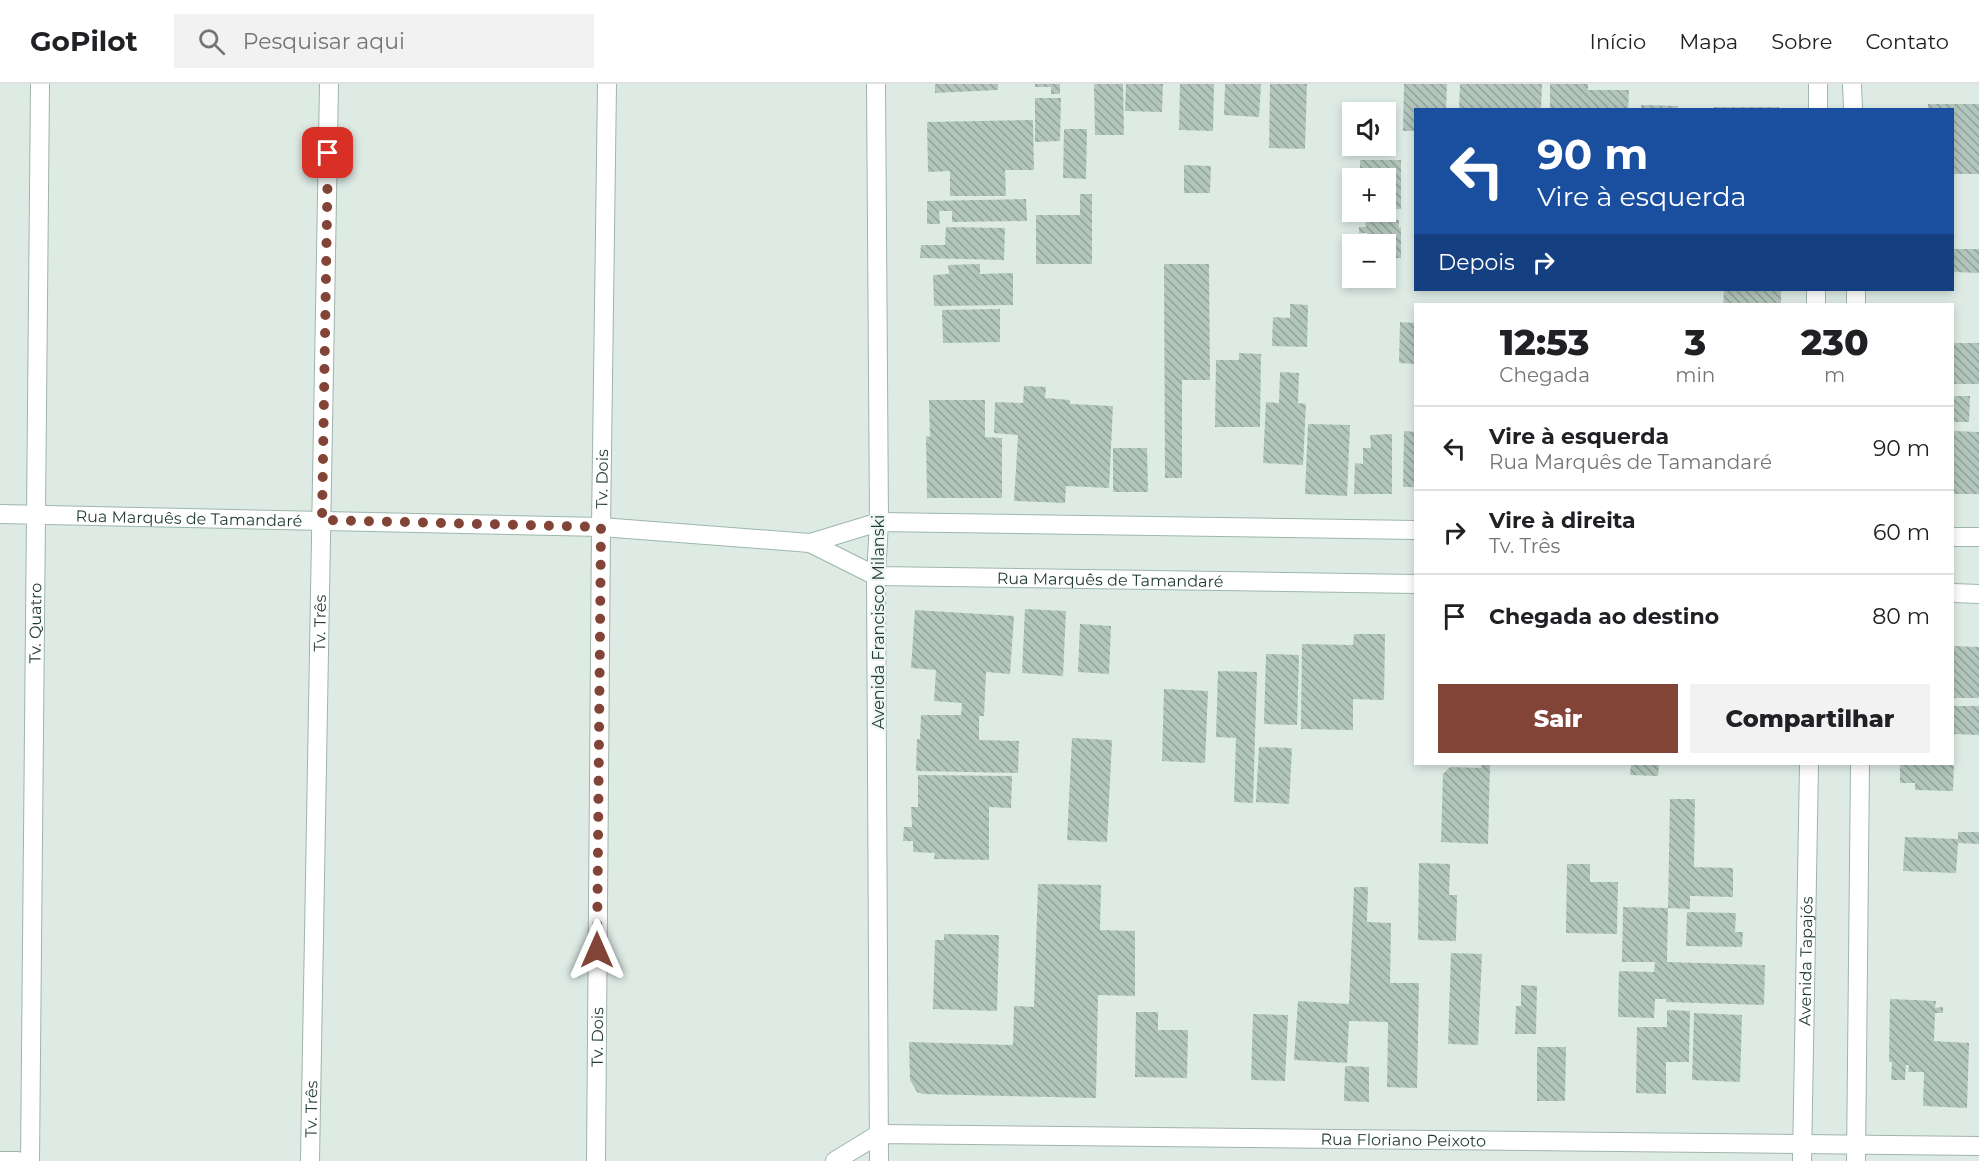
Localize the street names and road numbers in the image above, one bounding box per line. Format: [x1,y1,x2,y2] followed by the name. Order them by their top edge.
[592,449,612,509] street label: Tv. Dois
[75,506,302,530] street label: Rua Marquês de Tamandaré
[869,515,888,729] street label: Avenida Francisco Milanski
[997,568,1224,591] street label: Rua Marquês de Tamandaré
[25,583,45,664] street label: Tv. Quatro
[309,594,329,652] street label: Tv. Três
[1795,896,1816,1026] street label: Avenida Tapajós
[587,1007,607,1067] street label: Tv. Dois
[301,1080,321,1138] street label: Tv. Três
[1320,1129,1486,1150] street label: Rua Floriano Peixoto

